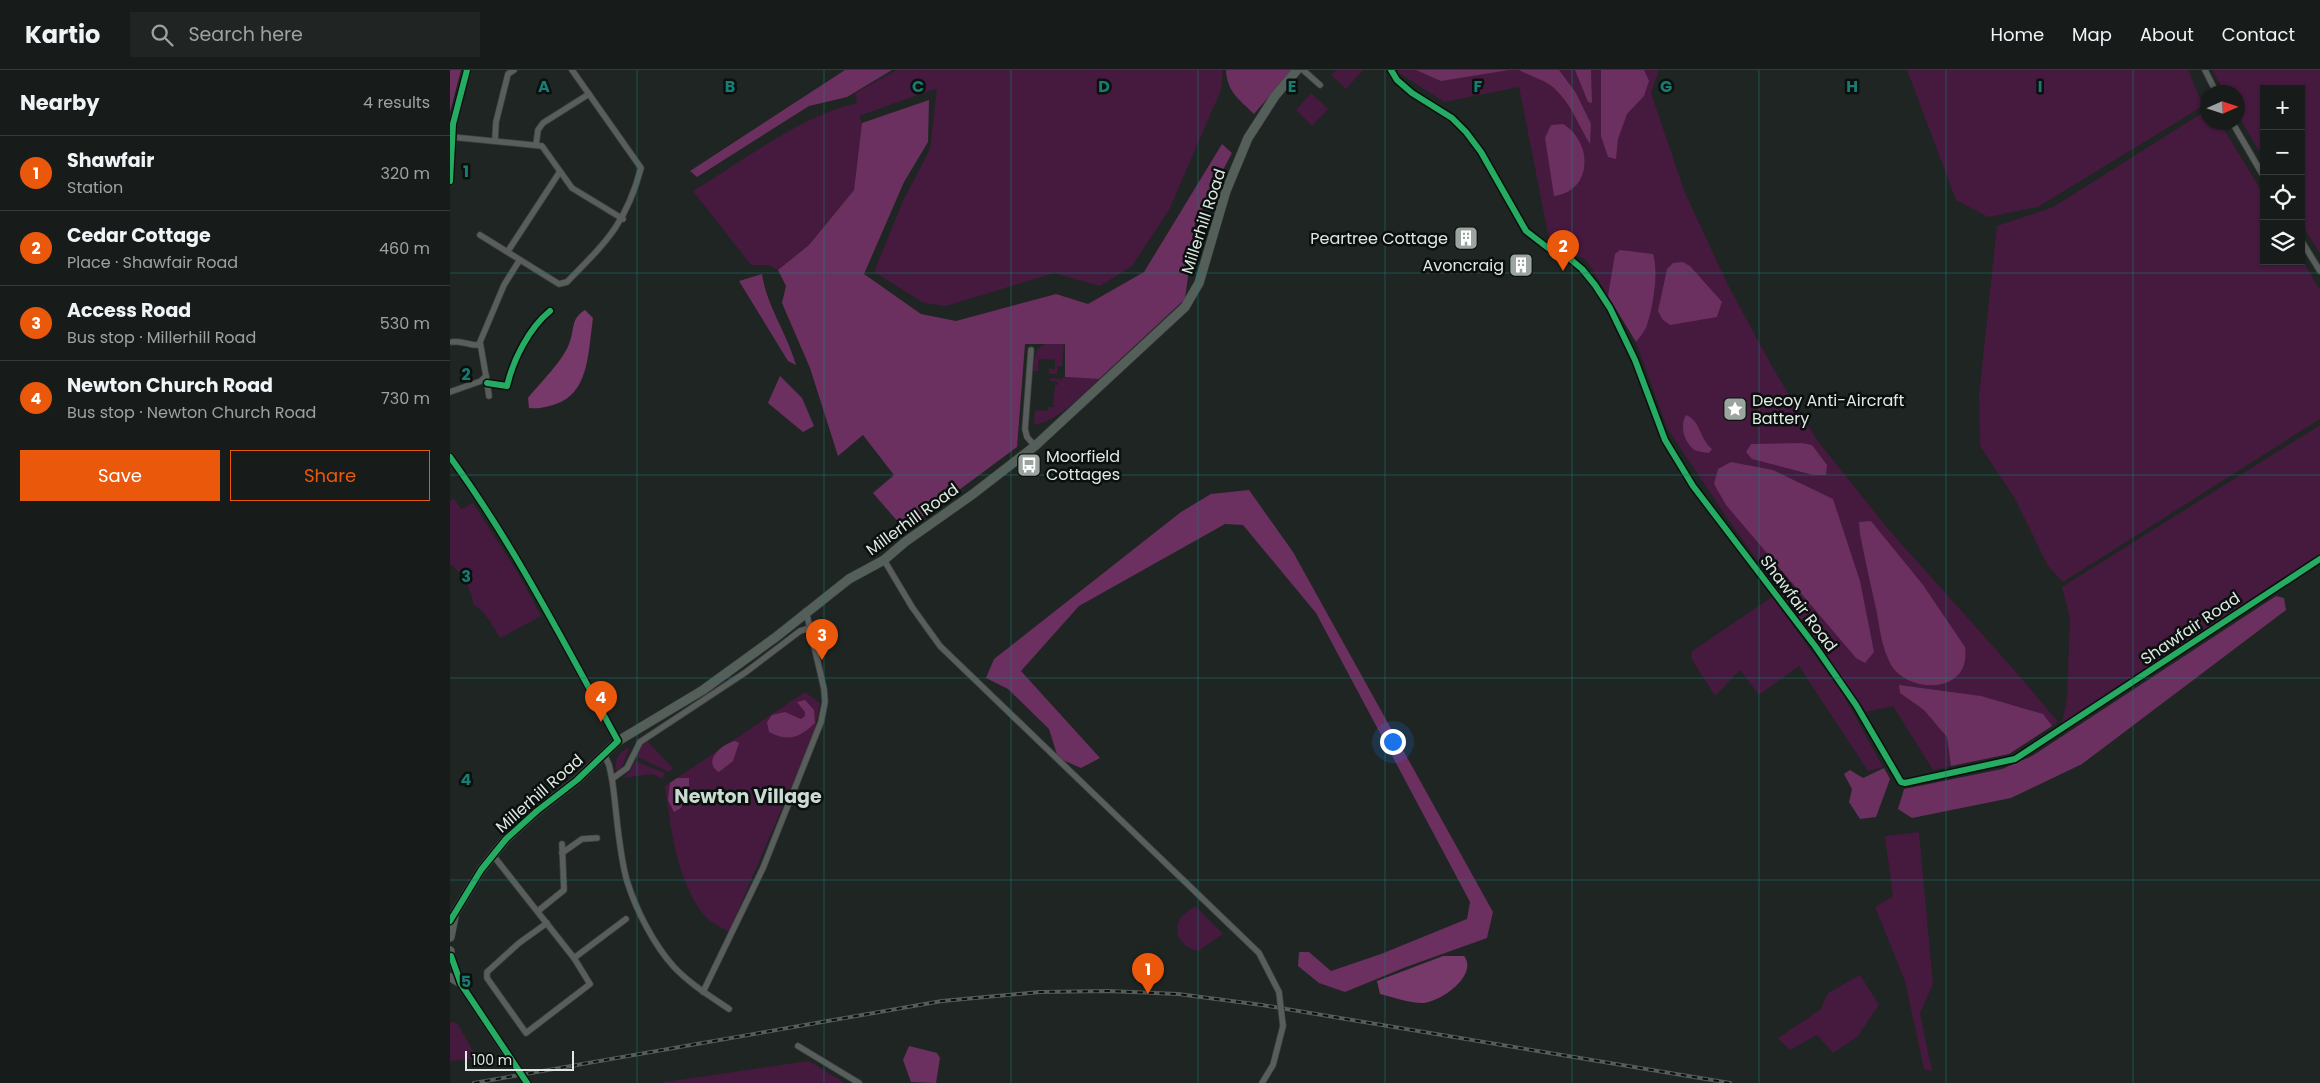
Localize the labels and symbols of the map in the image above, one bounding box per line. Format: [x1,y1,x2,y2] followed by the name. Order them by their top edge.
[538,75,550,98] text: A
[725,75,735,98] text: B
[912,75,924,98] text: C
[1098,75,1110,98] text: D
[1288,75,1296,98] text: E
[1474,75,1483,98] text: F
[1660,75,1672,98] text: G
[1846,75,1858,98] text: H
[2038,75,2042,98] text: I
[2200,85,2245,130] north arrow
[463,160,469,183] text: 1
[1176,166,1231,277] street label: Millerhill Road
[1453,225,1479,251] building icon: Peartree Cottage
[1310,227,1448,250] place label: Peartree Cottage
[1547,230,1579,271] pin: 2
[1508,252,1534,278] building icon: Avoncraig
[1423,254,1504,277] place label: Avoncraig
[461,363,471,386] text: 2
[1752,389,1905,430] place label: Decoy Anti-Aircraft Battery
[1722,396,1748,422] place icon: Decoy Anti-Aircraft Battery
[1046,445,1120,486] place label: Moorfield Cottages
[1016,452,1042,478] bus stop icon: Moorfield Cottages
[861,478,963,561] street label: Millerhill Road
[1755,550,1843,656] street label: Shawfair Road
[461,565,471,588] text: 3
[2136,587,2245,670] street label: Shawfair Road
[806,619,838,660] pin: 3
[585,681,617,722] pin: 4
[1380,729,1406,755] your location
[490,749,588,838] street label: Millerhill Road
[461,768,472,791] text: 4
[674,783,822,810] district label: Newton Village
[1132,953,1164,994] pin: 1
[461,970,471,993] text: 5
[465,1048,574,1071] scale bar

